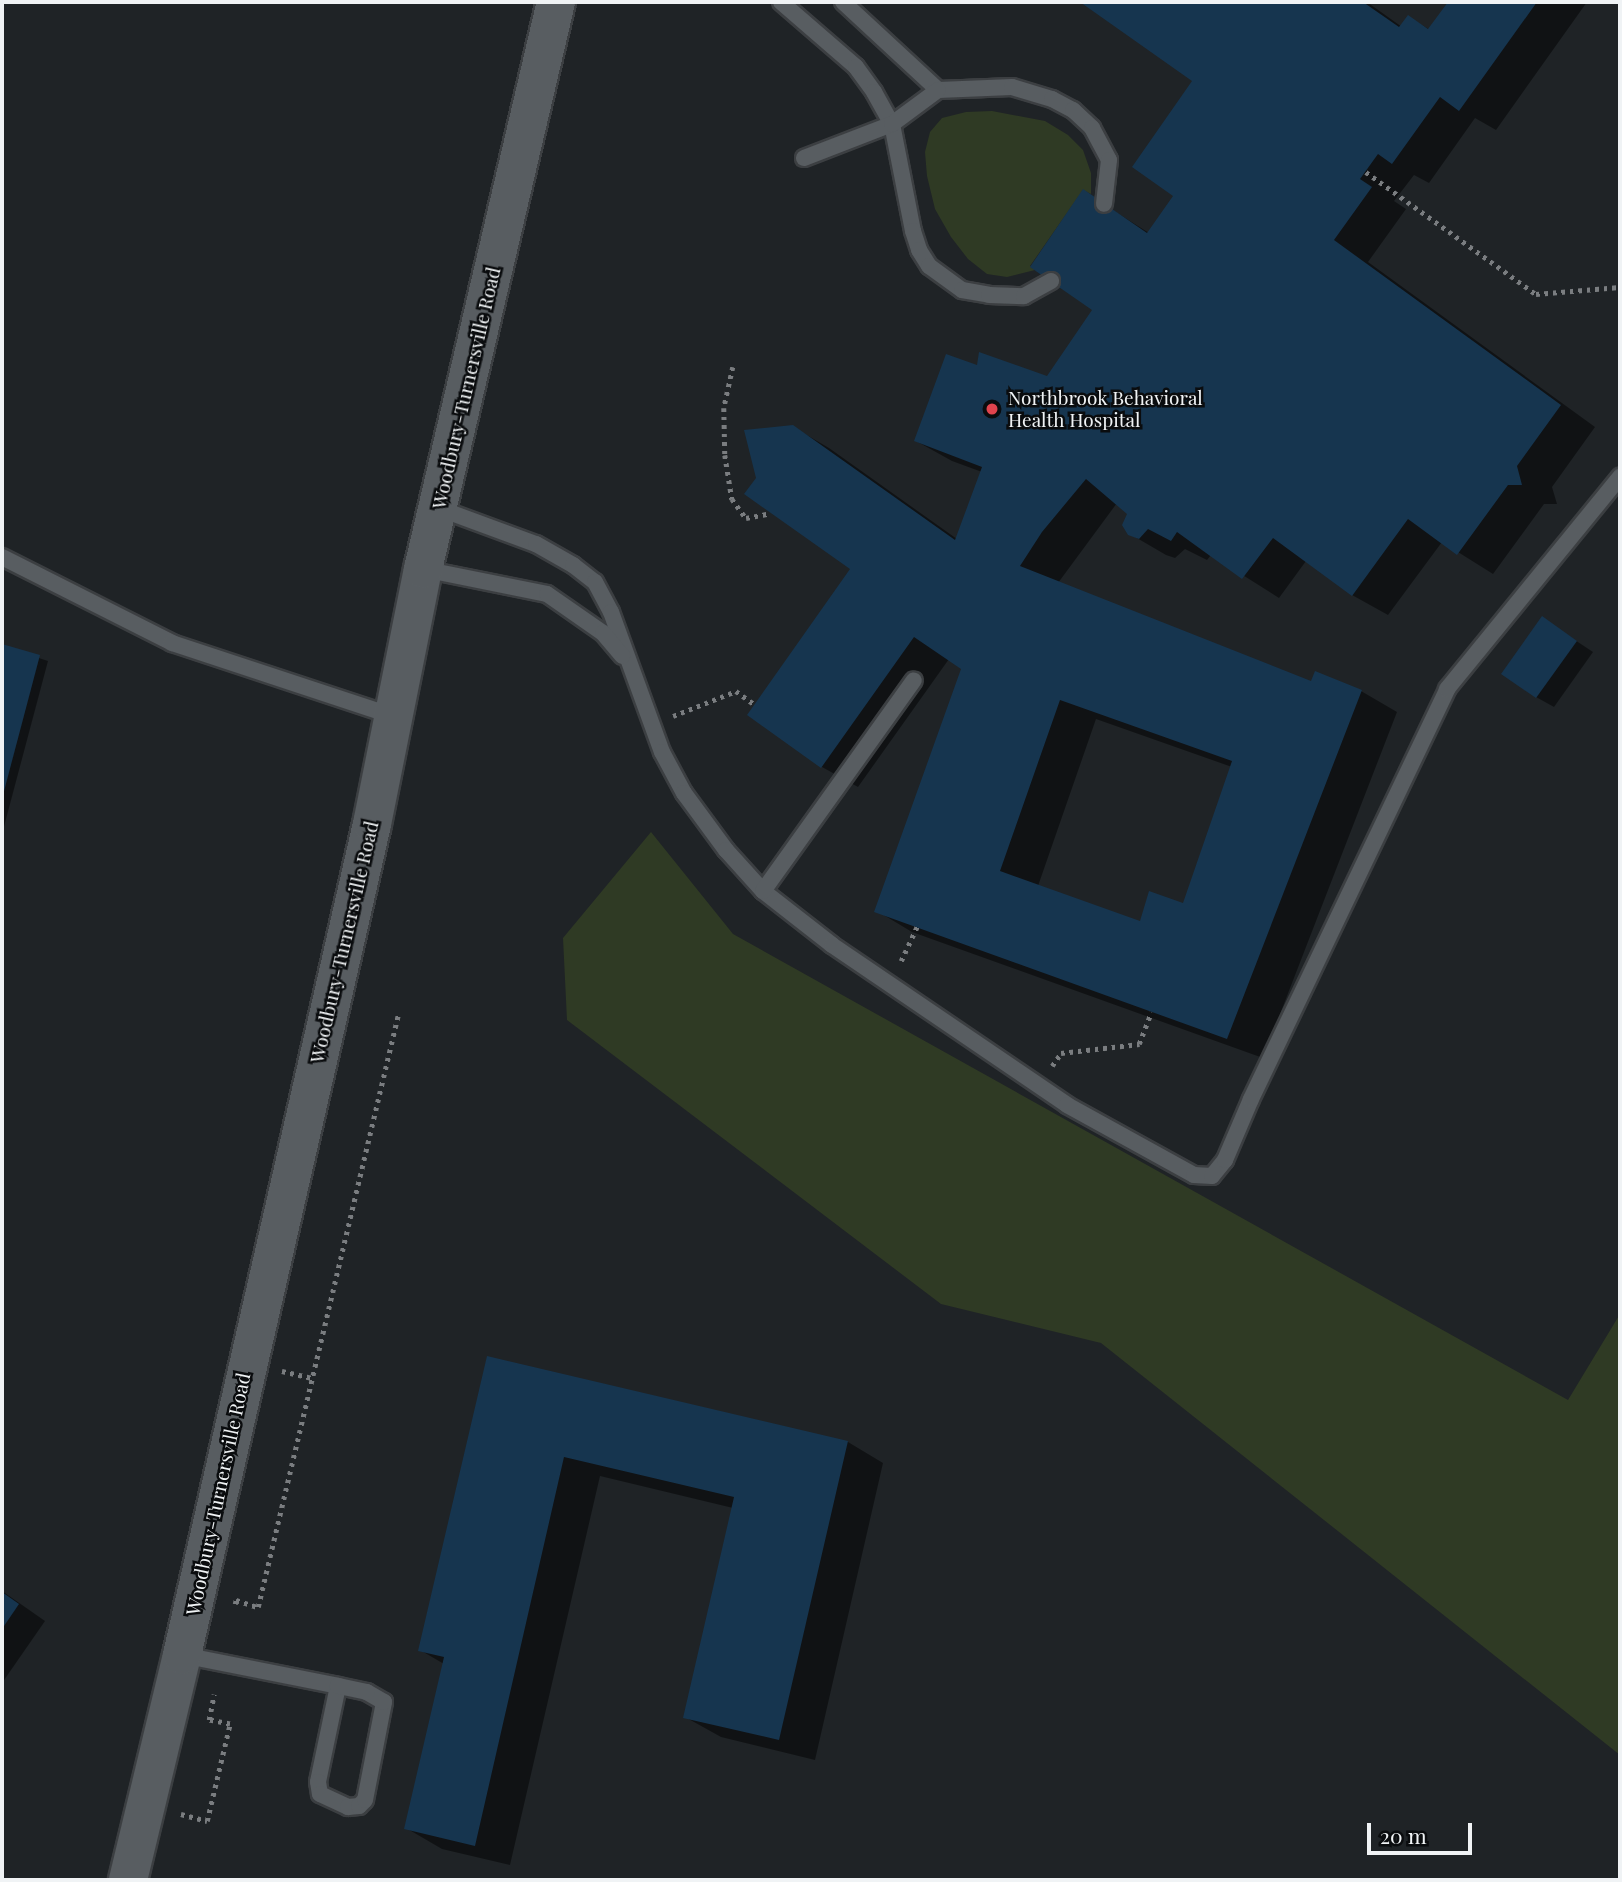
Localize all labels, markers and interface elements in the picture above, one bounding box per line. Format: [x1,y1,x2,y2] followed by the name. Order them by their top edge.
[427,265,505,511] street label: Woodbury-Turnersville Road
[1008,387,1203,431] place label: Northbrook Behavioral Health Hospital
[982,399,1002,419] marker: Northbrook Behavioral Health Hospital
[305,819,383,1065] street label: Woodbury-Turnersville Road
[181,1371,255,1617] street label: Woodbury-Turnersville Road
[1370,1808,1475,1852] scale bar
[1380,1821,1427,1849] text: 20 m

